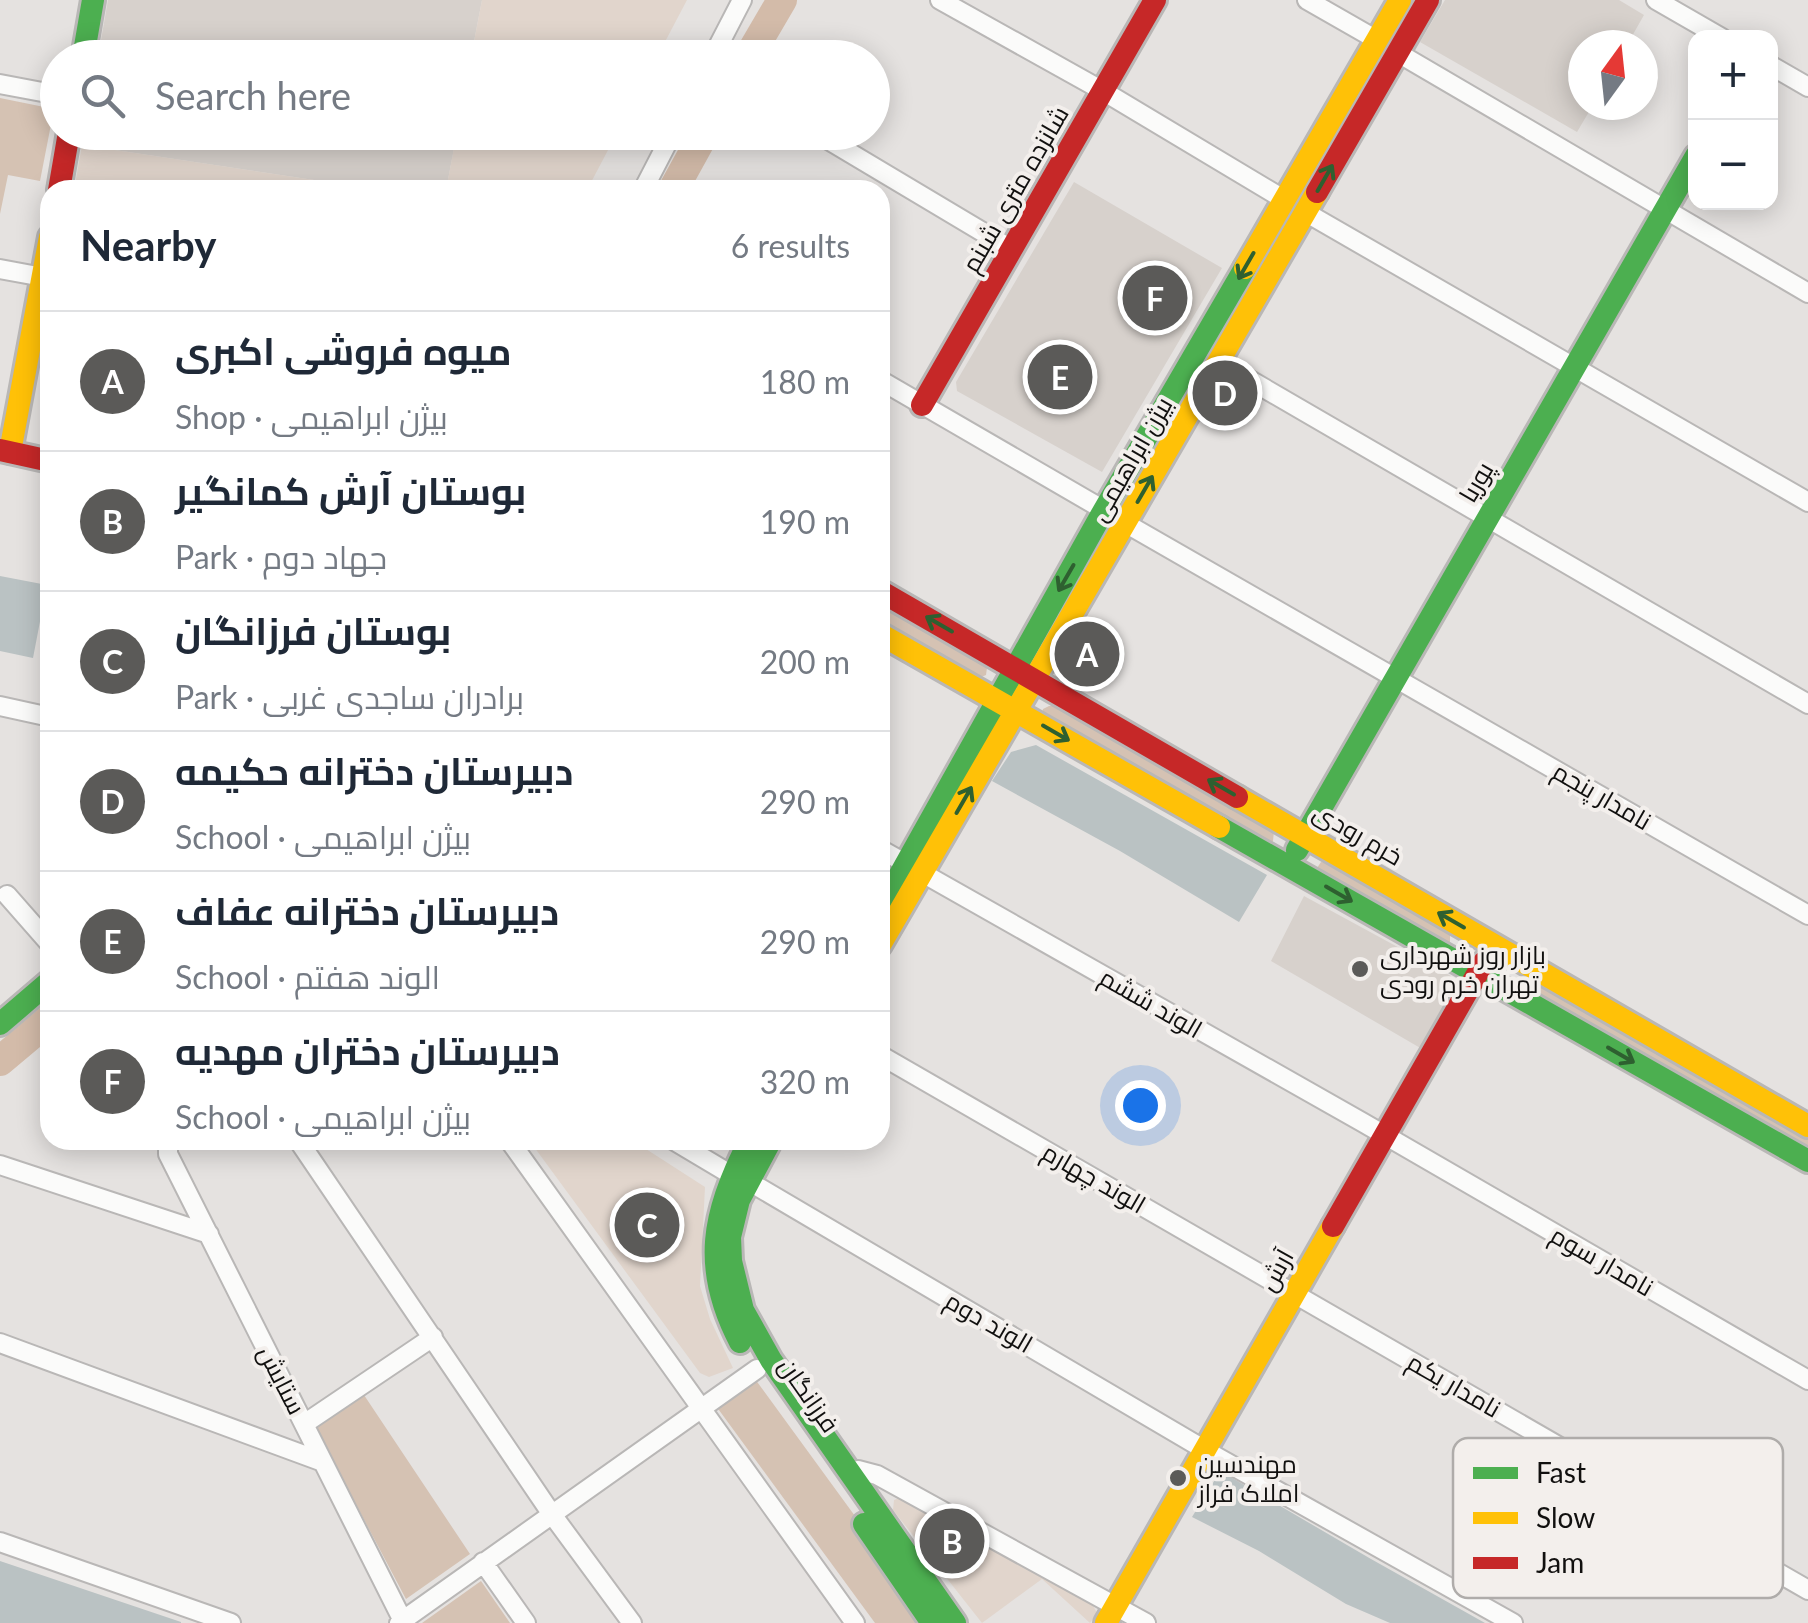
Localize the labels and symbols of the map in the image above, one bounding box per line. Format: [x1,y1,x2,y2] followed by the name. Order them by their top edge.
[1568,30,1658,120] north arrow
[954,100,1077,279] street label: شانزده متری شبنم
[1315,164,1335,193] one-way arrow
[1236,251,1256,281] one-way arrow
[1122,260,1188,336] pin: F
[1028,340,1092,414] pin: E
[1192,356,1258,430] pin: D
[1083,391,1179,526] street label: بیژن ابراهیمی
[1452,456,1501,509] street label: پوریا
[1135,475,1155,504] one-way arrow
[1055,562,1075,592] one-way arrow
[925,614,954,634] one-way arrow
[1054,616,1120,692] pin: A
[1041,724,1070,744] one-way arrow
[1546,755,1657,839] street label: نامدار پنجم
[1207,776,1236,796] one-way arrow
[954,786,974,815] one-way arrow
[1307,796,1408,874] street label: خرم رودی
[1324,884,1352,904] one-way arrow
[1436,909,1466,929] one-way arrow
[1380,939,1546,1002] place label: بازار روز شهرداری تهران خرم رودی
[1349,958,1371,980] marker: بازار روز شهرداری تهران خرم رودی
[1093,961,1208,1047] street label: الوند ششم
[1606,1045,1635,1065] one-way arrow
[1115,1080,1166,1131] your location
[1035,1136,1152,1222] street label: الوند چهارم
[614,1188,680,1262] pin: C
[1544,1219,1659,1305] street label: نامدار سوم
[1251,1243,1300,1296] street label: آرش
[938,1284,1039,1362] street label: الوند دوم
[252,1340,313,1419] street label: ستایش
[1400,1345,1507,1426] street label: نامدار یکم
[773,1351,846,1438] street label: فرزانگان
[1453,1438,1783,1598] legend
[1196,1448,1300,1508] place label: مهندسین املاک فراز
[1536,1455,1586,1489] text: Fast
[1167,1467,1189,1489] marker: مهندسین املاک فراز
[1536,1500,1595,1534] text: Slow
[920,1504,984,1578] pin: B
[1536,1545,1584,1579] text: Jam

